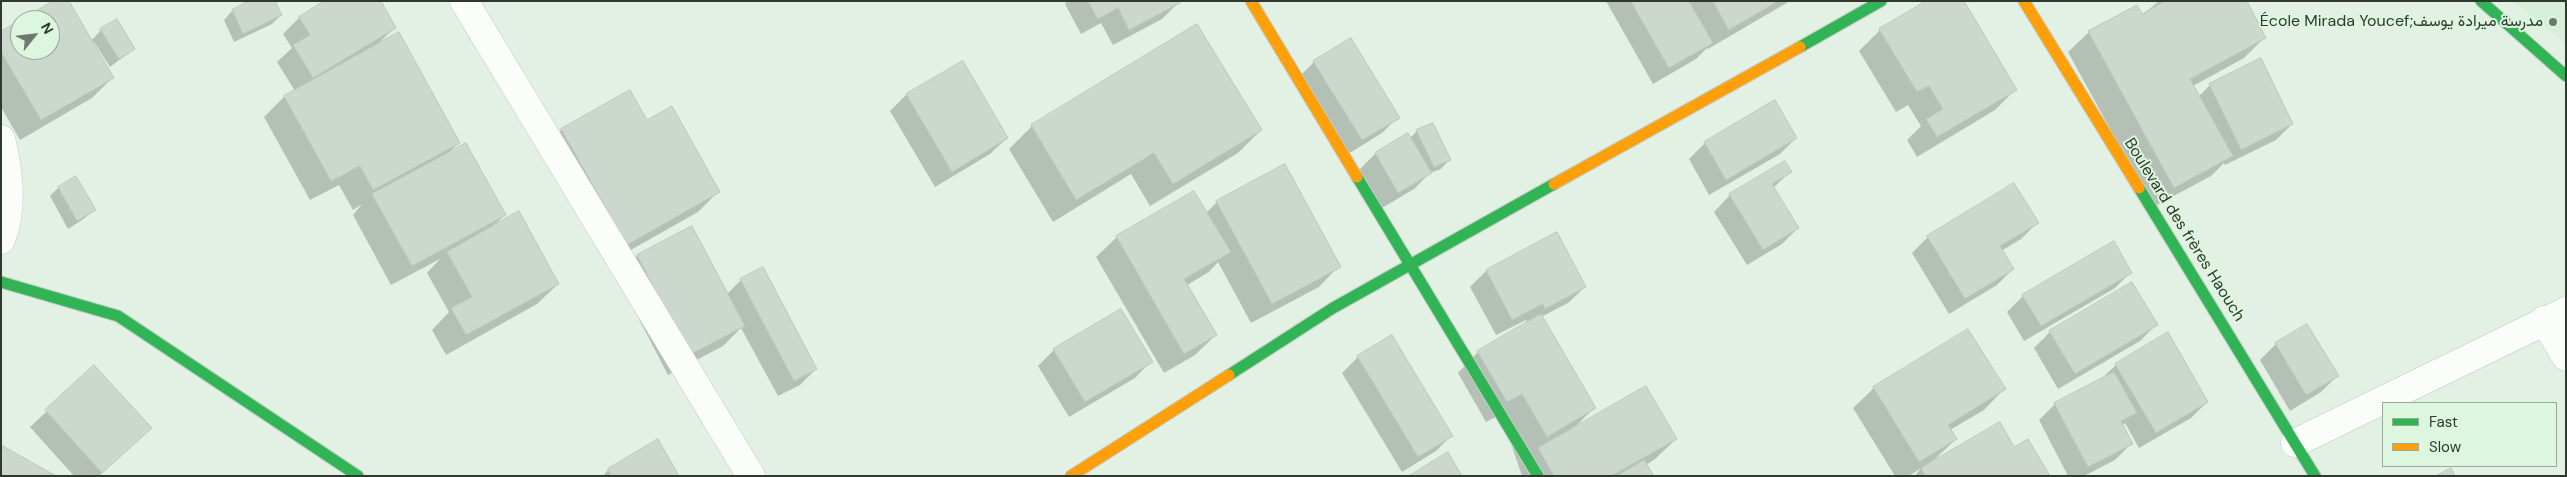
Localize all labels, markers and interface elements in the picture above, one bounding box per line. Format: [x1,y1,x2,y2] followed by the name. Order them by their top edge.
[10,10,60,60] north arrow
[2260,12,2543,32] place label: École Mirada Youcef;مدرسة ميرادة يوسف
[2547,16,2559,28] marker: École Mirada Youcef;مدرسة ميرادة يوسف
[37,19,58,37] text: N
[2120,135,2248,325] street label: Boulevard des frères Haouch
[2382,402,2557,467] legend
[2429,412,2458,432] text: Fast
[2429,437,2461,457] text: Slow

